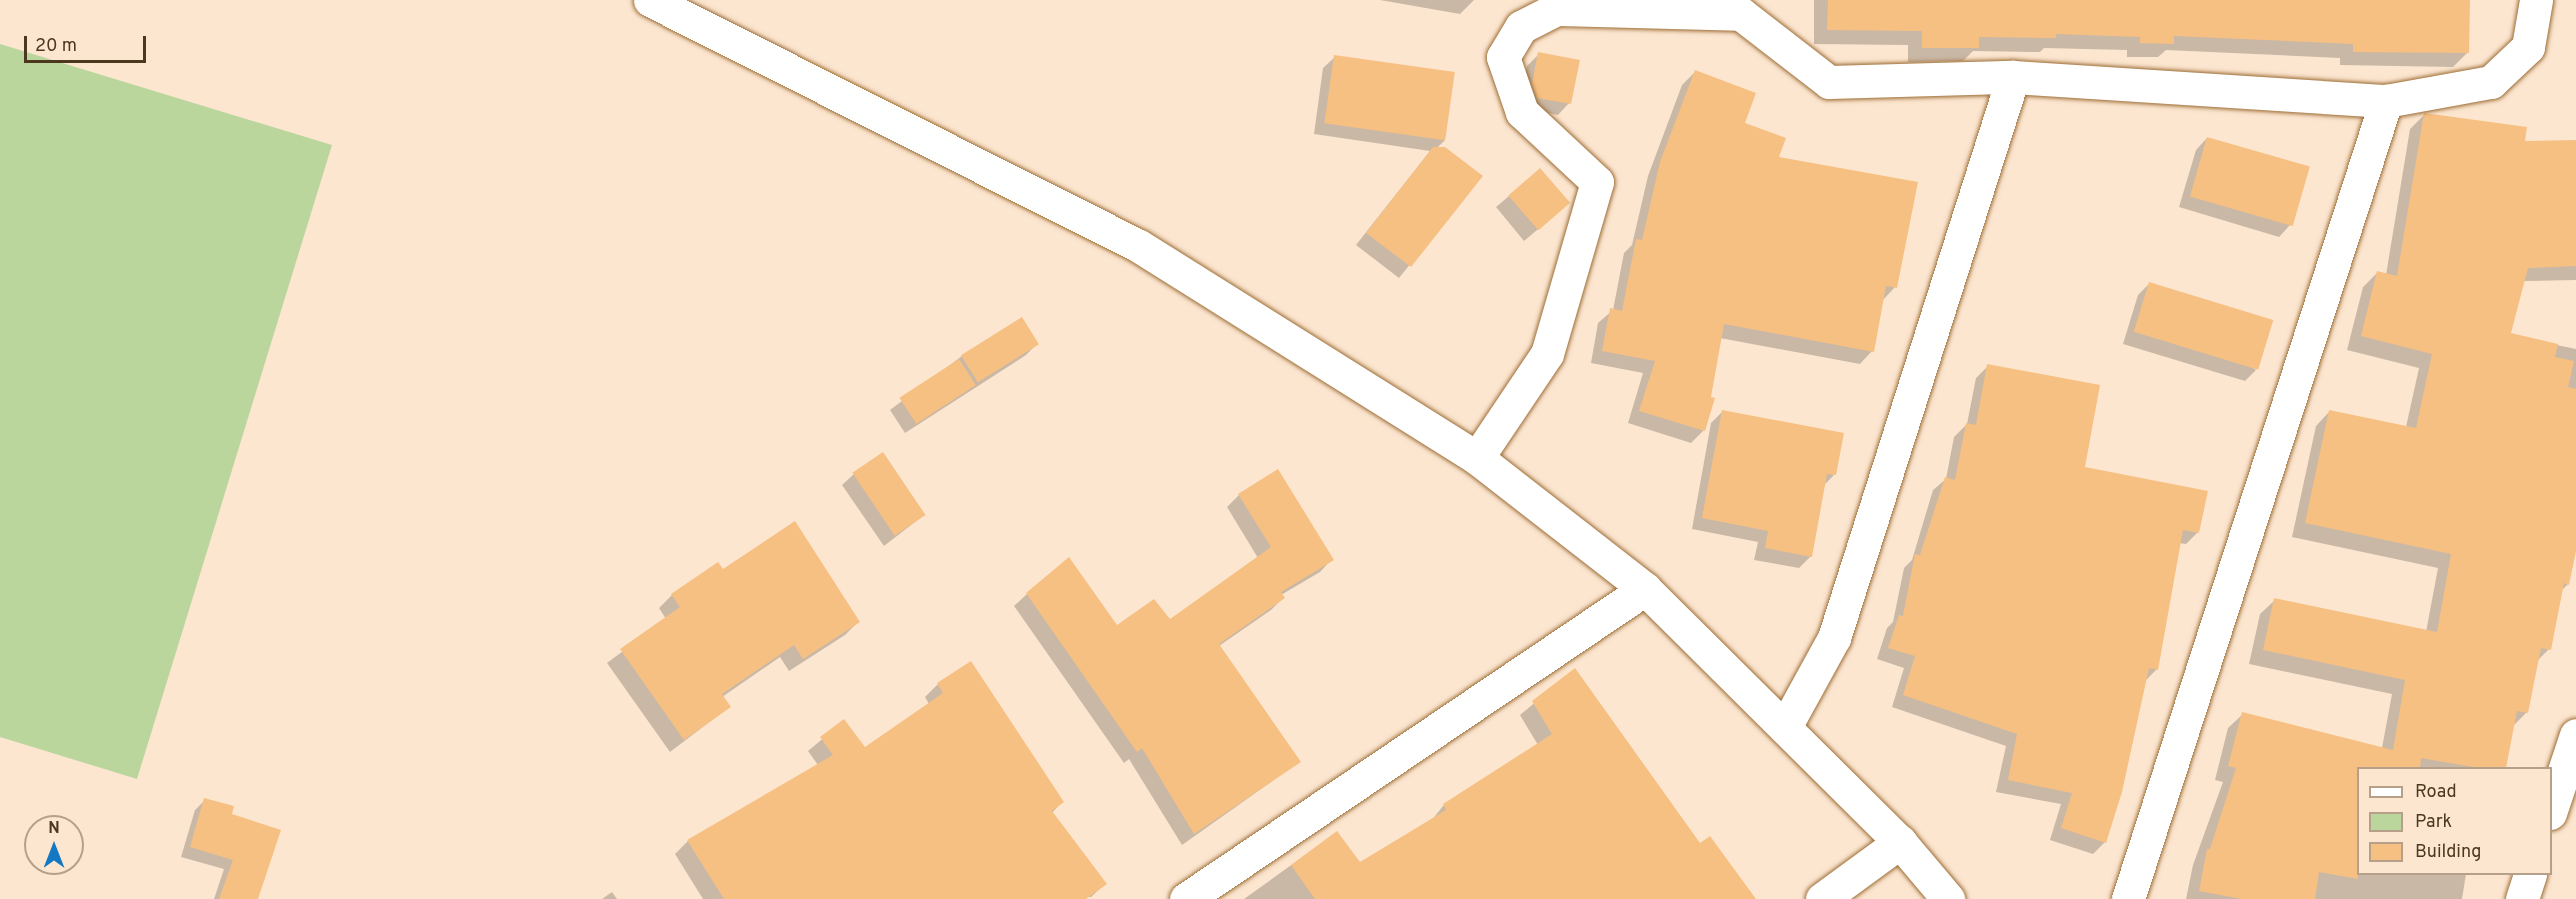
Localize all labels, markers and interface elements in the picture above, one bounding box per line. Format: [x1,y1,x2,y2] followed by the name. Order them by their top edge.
[27,24,148,62] scale bar
[35,35,77,58] text: 20 m
[2357,767,2552,875] legend
[2415,781,2457,804] text: Road
[2415,811,2452,834] text: Park
[24,815,84,875] north arrow
[48,819,60,839] text: N
[2415,841,2481,864] text: Building

